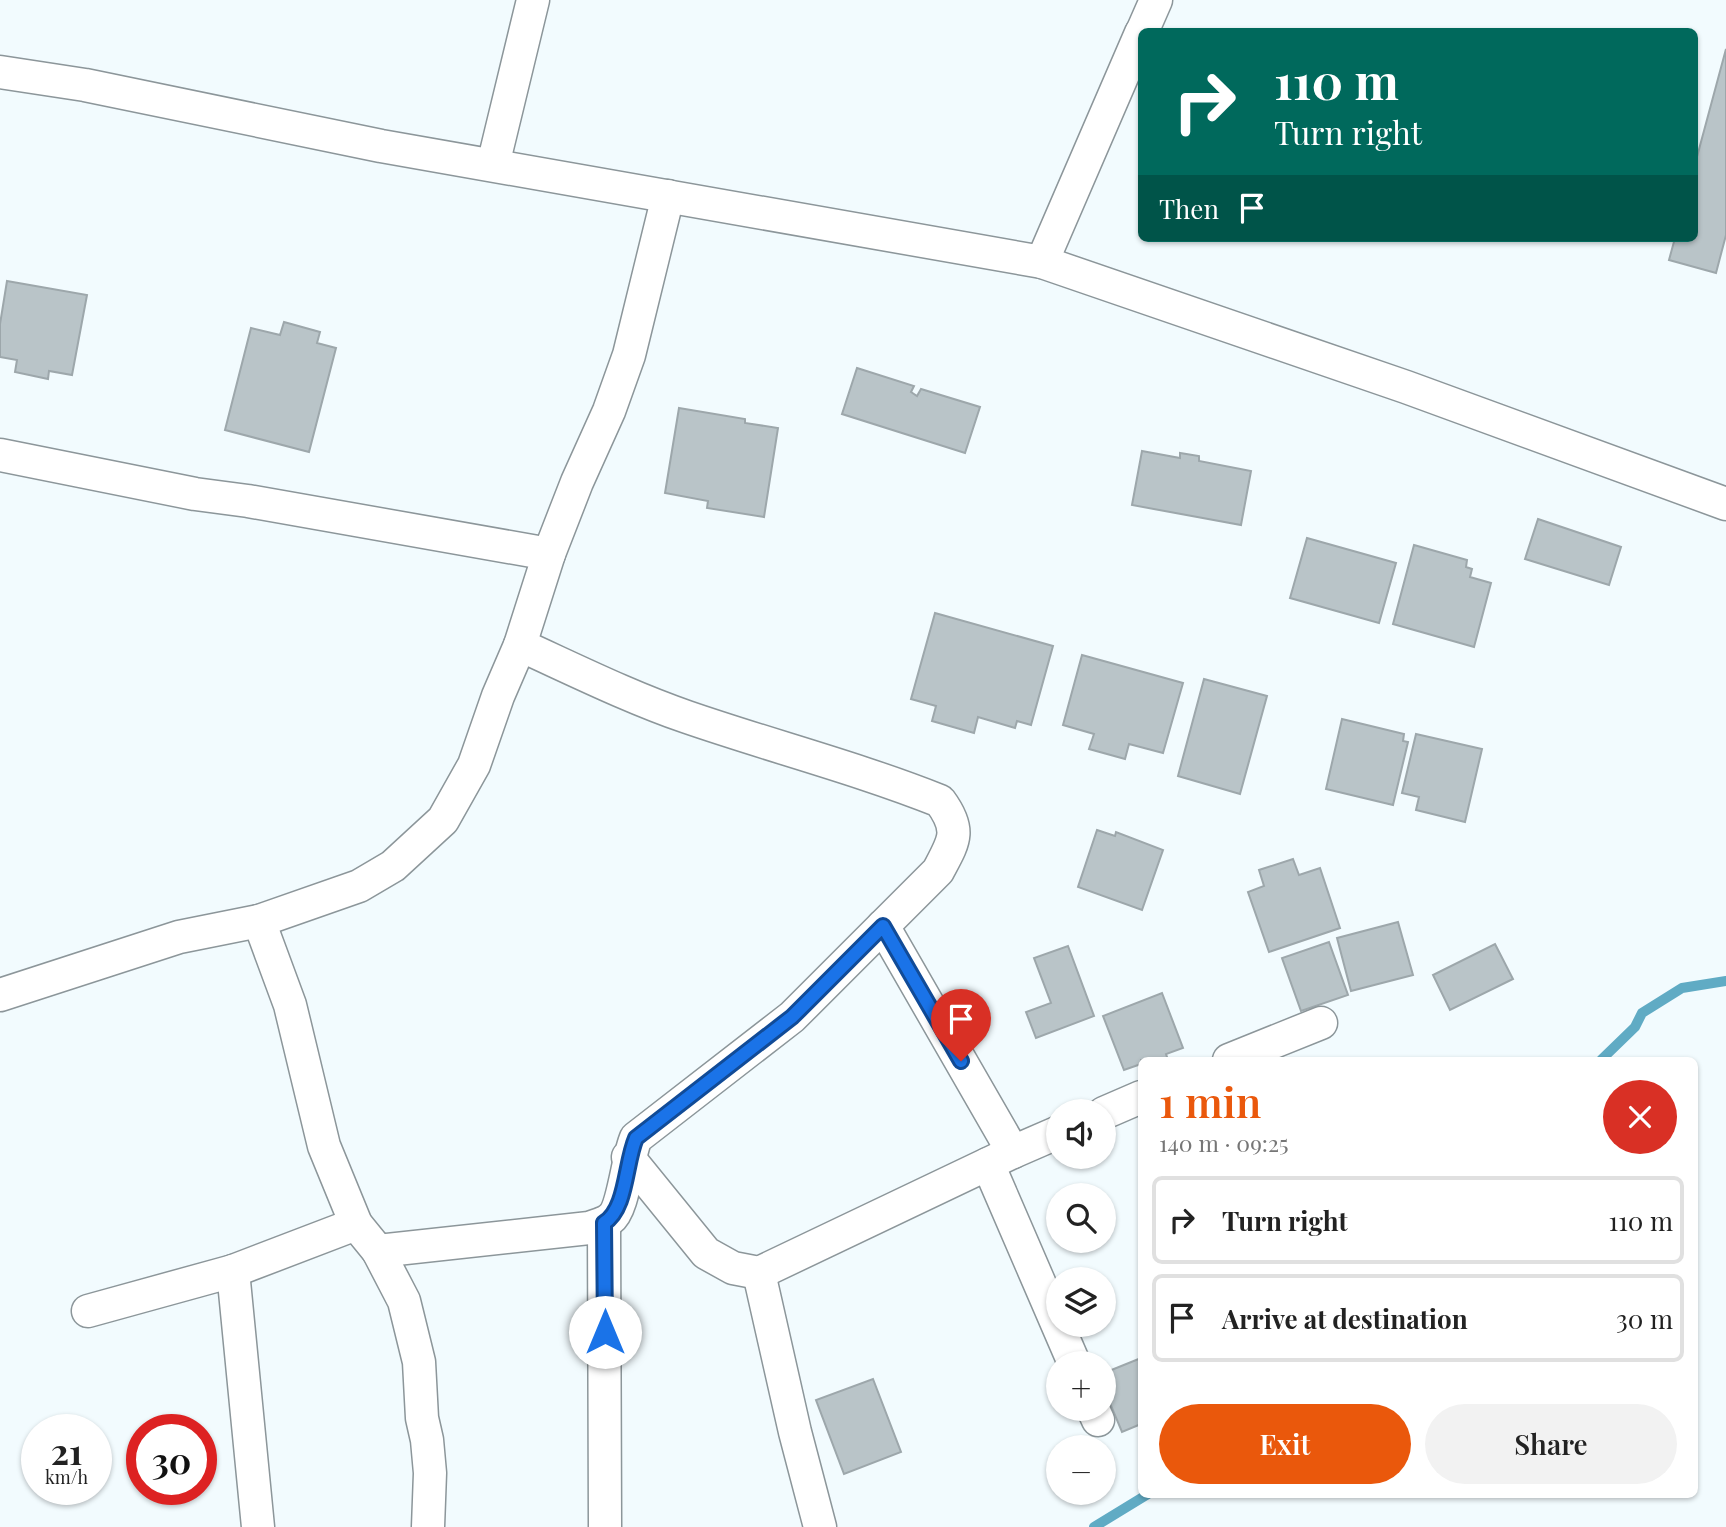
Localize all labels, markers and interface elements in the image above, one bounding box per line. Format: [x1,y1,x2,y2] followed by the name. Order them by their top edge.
[1274,47,1399,112] text: 110 m
[1159,56,1250,147] icon: right
[1274,110,1422,153] text: Turn right
[1233,189,1271,227] icon: arrive
[1159,191,1219,226] text: Then
[931,989,991,1061] pin
[942,1000,980,1038] icon: arrive
[1159,1073,1261,1129] text: 1 min
[1603,1080,1677,1154] button: close
[1046,1099,1116,1505] map controls
[1046,1099,1116,1169] button: sound
[1159,1127,1289,1158] text: 140 m · 09:25
[1046,1183,1116,1253] button: search
[1163,1201,1201,1239] icon: right
[1222,1203,1348,1238] text: Turn right
[1609,1203,1673,1238] text: 110 m
[1046,1267,1116,1337] button: layers
[568,1295,642,1369] position arrow
[1163,1299,1201,1337] icon: arrive
[1222,1301,1468,1336] text: Arrive at destination
[1616,1301,1673,1336] text: 30 m
[1046,1351,1116,1421] button: +
[1159,1404,1411,1484] button: Exit
[1425,1404,1677,1484] button: Share
[126,1414,217,1505] speed limit sign: 30
[51,1427,82,1474] text: 21
[1046,1435,1116,1505] button: −
[45,1465,88,1489] text: km/h

